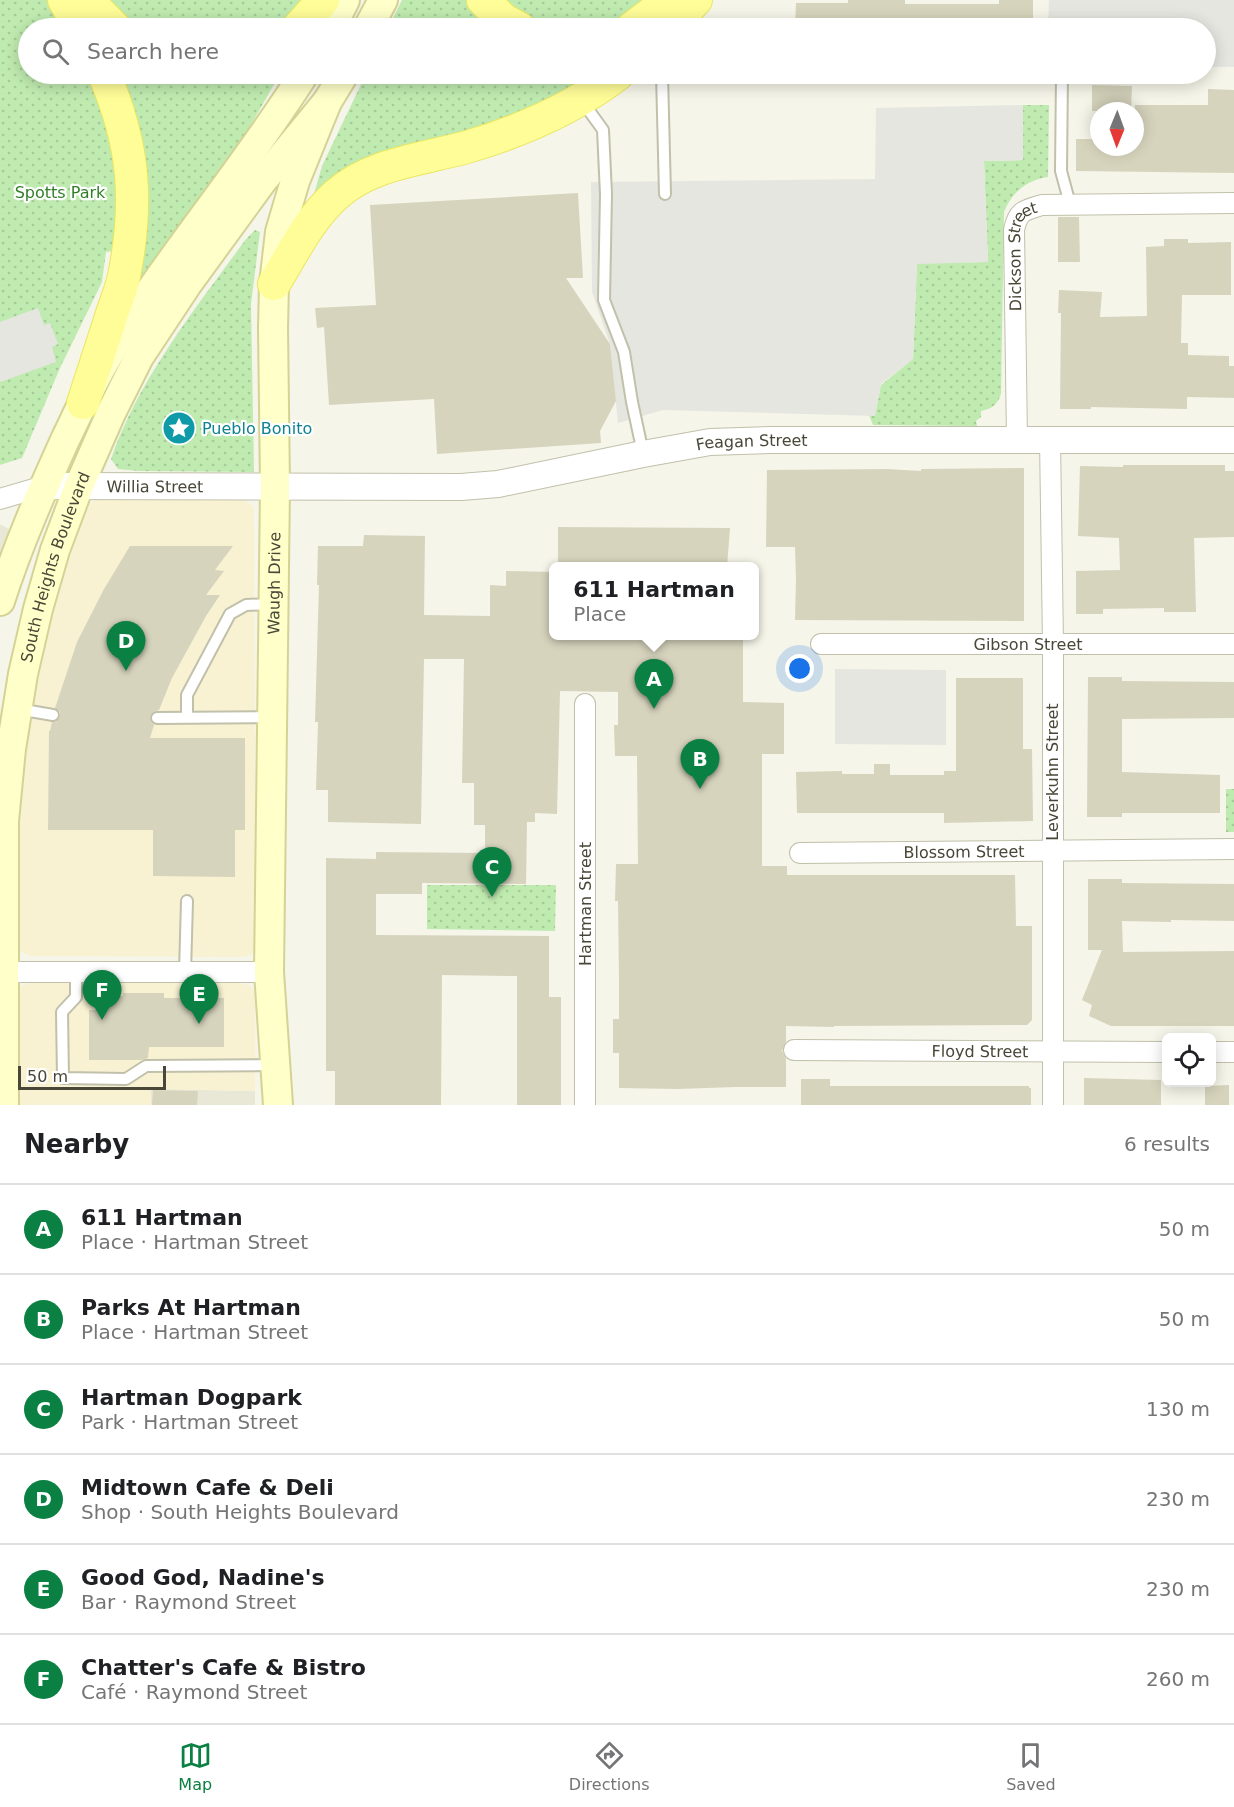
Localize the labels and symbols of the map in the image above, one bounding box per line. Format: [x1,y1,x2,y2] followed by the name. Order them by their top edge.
[1090,102,1144,156] north arrow
[15,183,106,202] park label: Spotts Park
[1005,198,1039,312] street label: Dickson Street
[161,410,197,446] place icon: Pueblo Bonito
[202,419,312,438] place label: Pueblo Bonito
[694,431,808,454] street label: Feagan Street
[17,469,94,664] street label: South Heights Boulevard
[107,477,203,496] street label: Willia Street
[264,532,284,635] street label: Waugh Drive
[106,622,146,671] pin: D
[973,635,1083,654] street label: Gibson Street
[785,654,814,683] your location
[634,660,674,709] pin: A
[1043,703,1062,841] street label: Leverkuhn Street
[680,740,720,789] pin: B
[576,842,595,966] street label: Hartman Street
[903,842,1025,862] street label: Blossom Street
[472,848,512,897] pin: C
[82,970,122,1020] pin: F
[180,974,218,1024] pin: E
[932,1042,1028,1061] street label: Floyd Street
[18,1063,166,1090] scale bar

